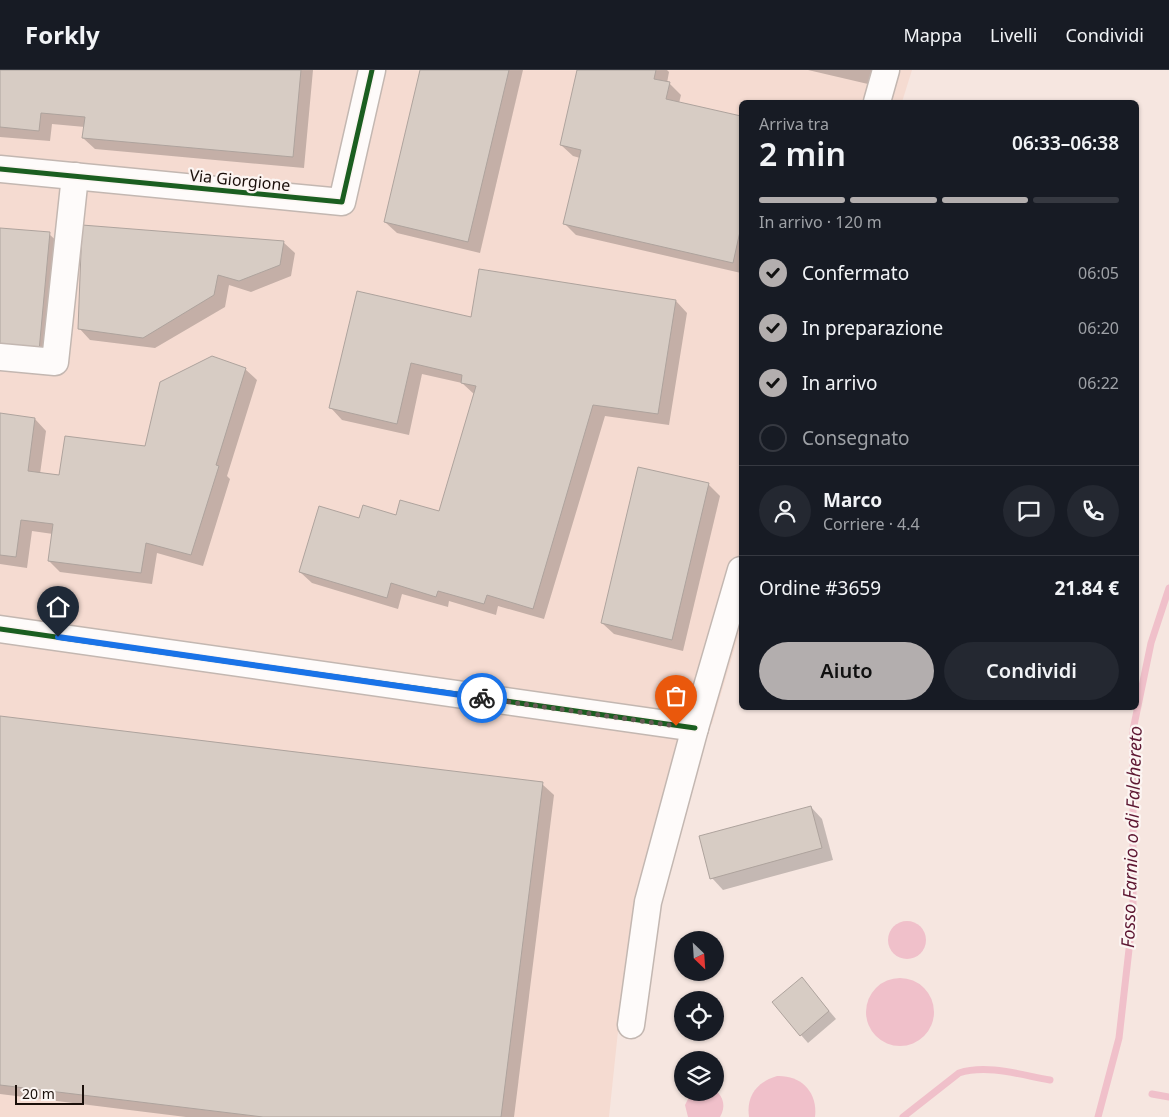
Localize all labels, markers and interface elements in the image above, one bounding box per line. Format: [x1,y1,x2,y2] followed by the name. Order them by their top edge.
[25,18,100,51] text: Forkly
[903,23,962,47] text: Mappa
[990,23,1037,47] text: Livelli
[1065,23,1144,47] text: Condividi
[759,113,829,135] text: Arriva tra
[1012,130,1119,156] text: 06:33–06:38
[759,132,846,175] text: 2 min
[188,164,292,196] street label: Via Giorgione
[759,211,882,233] text: In arrivo · 120 m
[759,259,787,287] icon: check
[802,260,909,286] text: Confermato
[1078,262,1119,284] text: 06:05
[759,314,787,342] icon: check
[802,315,943,341] text: In preparazione
[1078,317,1119,339] text: 06:20
[759,369,787,397] icon: check
[802,370,878,396] text: In arrivo
[1078,372,1119,394] text: 06:22
[802,425,910,451] text: Consegnato
[759,485,811,537] button: person
[1003,485,1055,537] button: chat
[1067,485,1119,537] button: phone
[823,487,882,513] text: Marco
[823,513,920,535] text: Corriere · 4.4
[759,575,881,601] text: Ordine #3659
[1054,575,1119,601] text: 21.84 €
[37,586,79,637] pin
[44,593,72,621] icon: home
[759,642,934,700] button: Aiuto
[944,642,1119,700] button: Condividi
[457,673,507,723] courier
[655,675,697,726] pin
[662,682,690,710] icon: bag
[468,684,496,712] icon: bike
[1115,725,1147,949] water label: Fosso Farnio o di Falchereto
[674,931,724,981] north arrow
[674,931,724,1101] map controls
[674,991,724,1041] button: locate
[674,1051,724,1101] button: layers
[15,1082,84,1105] scale bar
[22,1084,55,1103] text: 20 m

